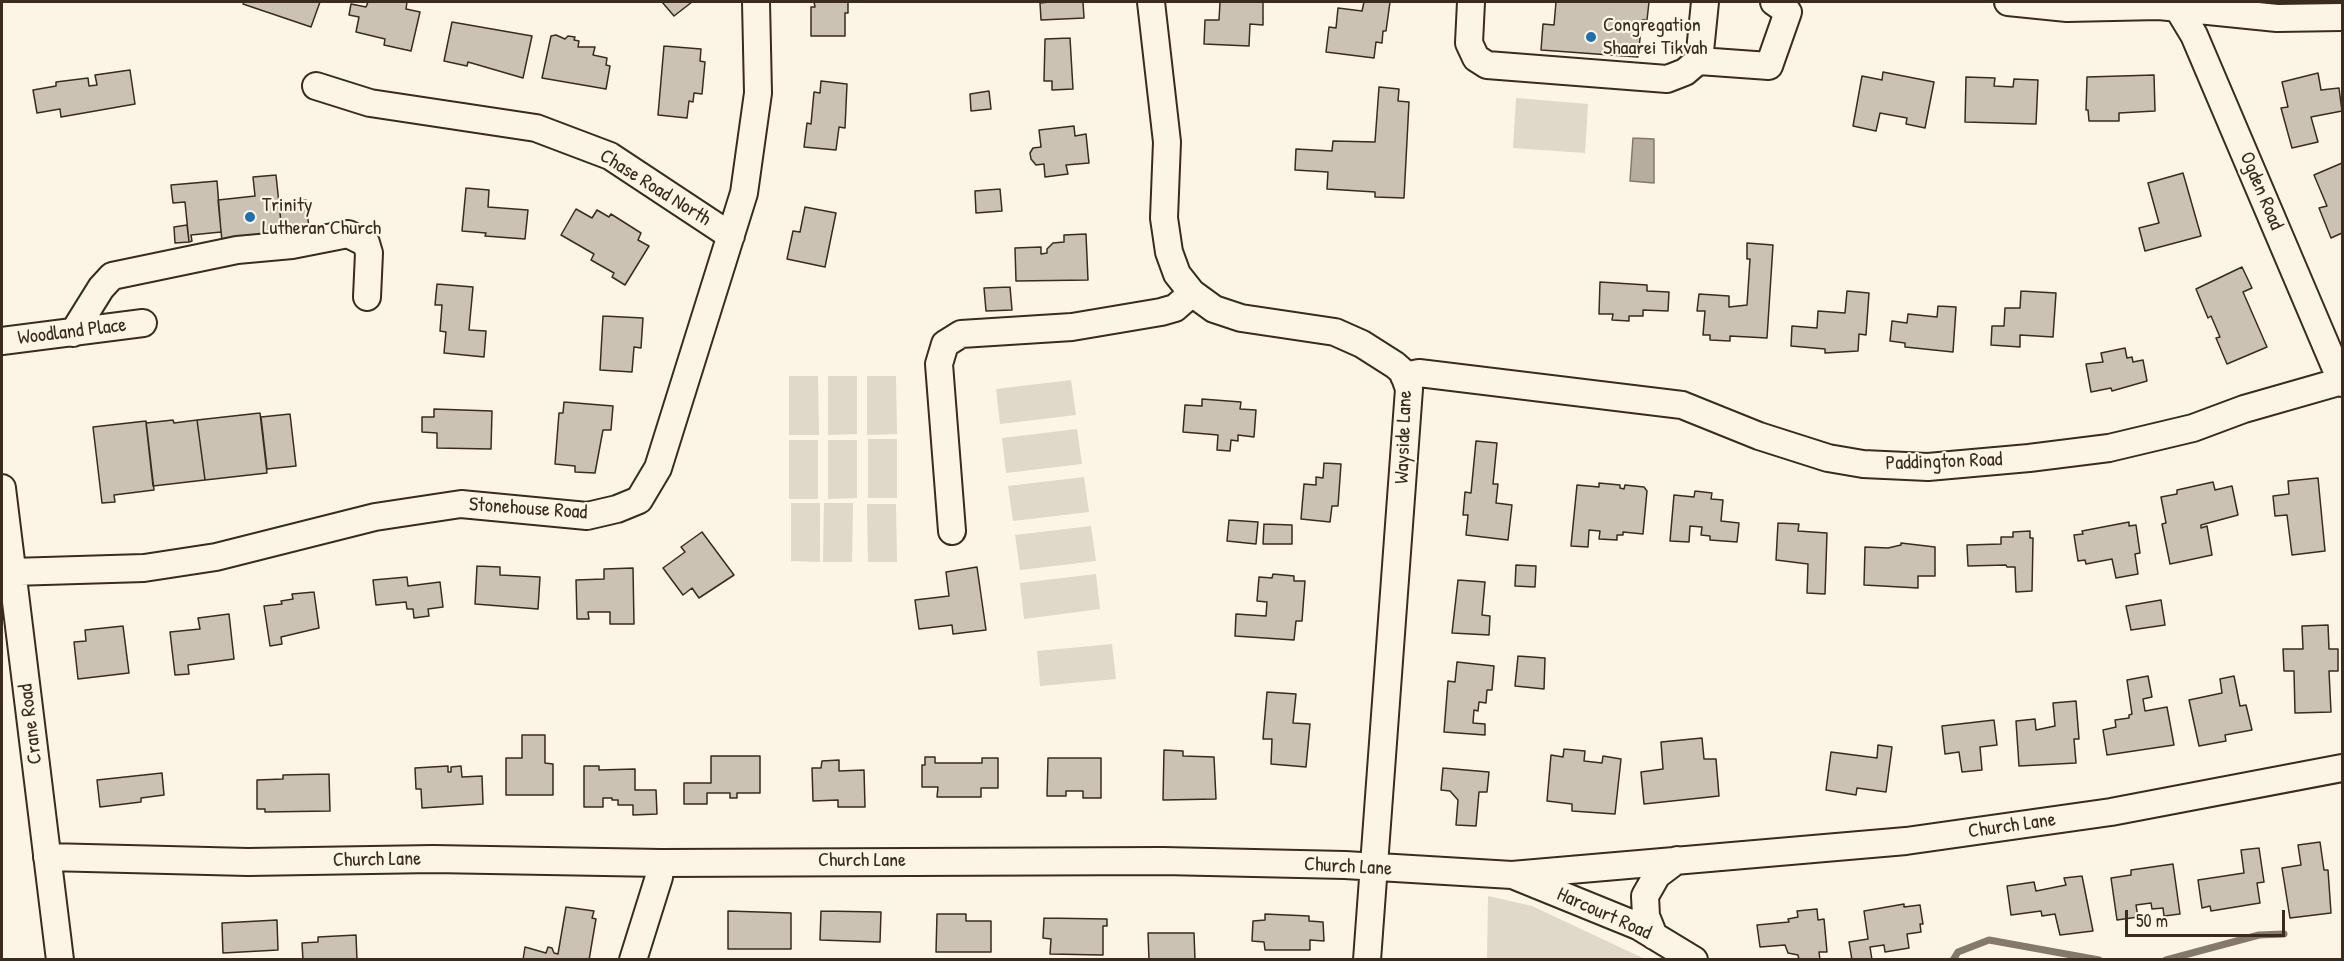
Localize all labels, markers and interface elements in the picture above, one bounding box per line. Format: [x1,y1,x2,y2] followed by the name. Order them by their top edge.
[1603,14,1707,61] place label: Congregation Shaarei Tikvah
[1584,30,1598,44] marker: Congregation Shaarei Tikvah
[595,144,715,232] street label: Chase Road North
[2234,148,2288,234] street label: Ogden Road
[262,194,381,241] place label: Trinity Lutheran Church
[243,210,257,224] marker: Trinity Lutheran Church
[16,313,128,351] street label: Woodland Place
[1390,390,1418,484] street label: Wayside Lane
[1885,448,2003,476] street label: Paddington Road
[468,493,588,525] street label: Stonehouse Road
[14,682,48,766] street label: Crane Road
[1967,808,2057,844] street label: Church Lane
[333,847,421,873] street label: Church Lane
[818,849,906,873] street label: Church Lane
[1303,853,1393,881] street label: Church Lane
[1553,883,1655,945] street label: Harcourt Road
[2128,898,2288,936] scale bar
[2136,908,2168,933] text: 50 m

